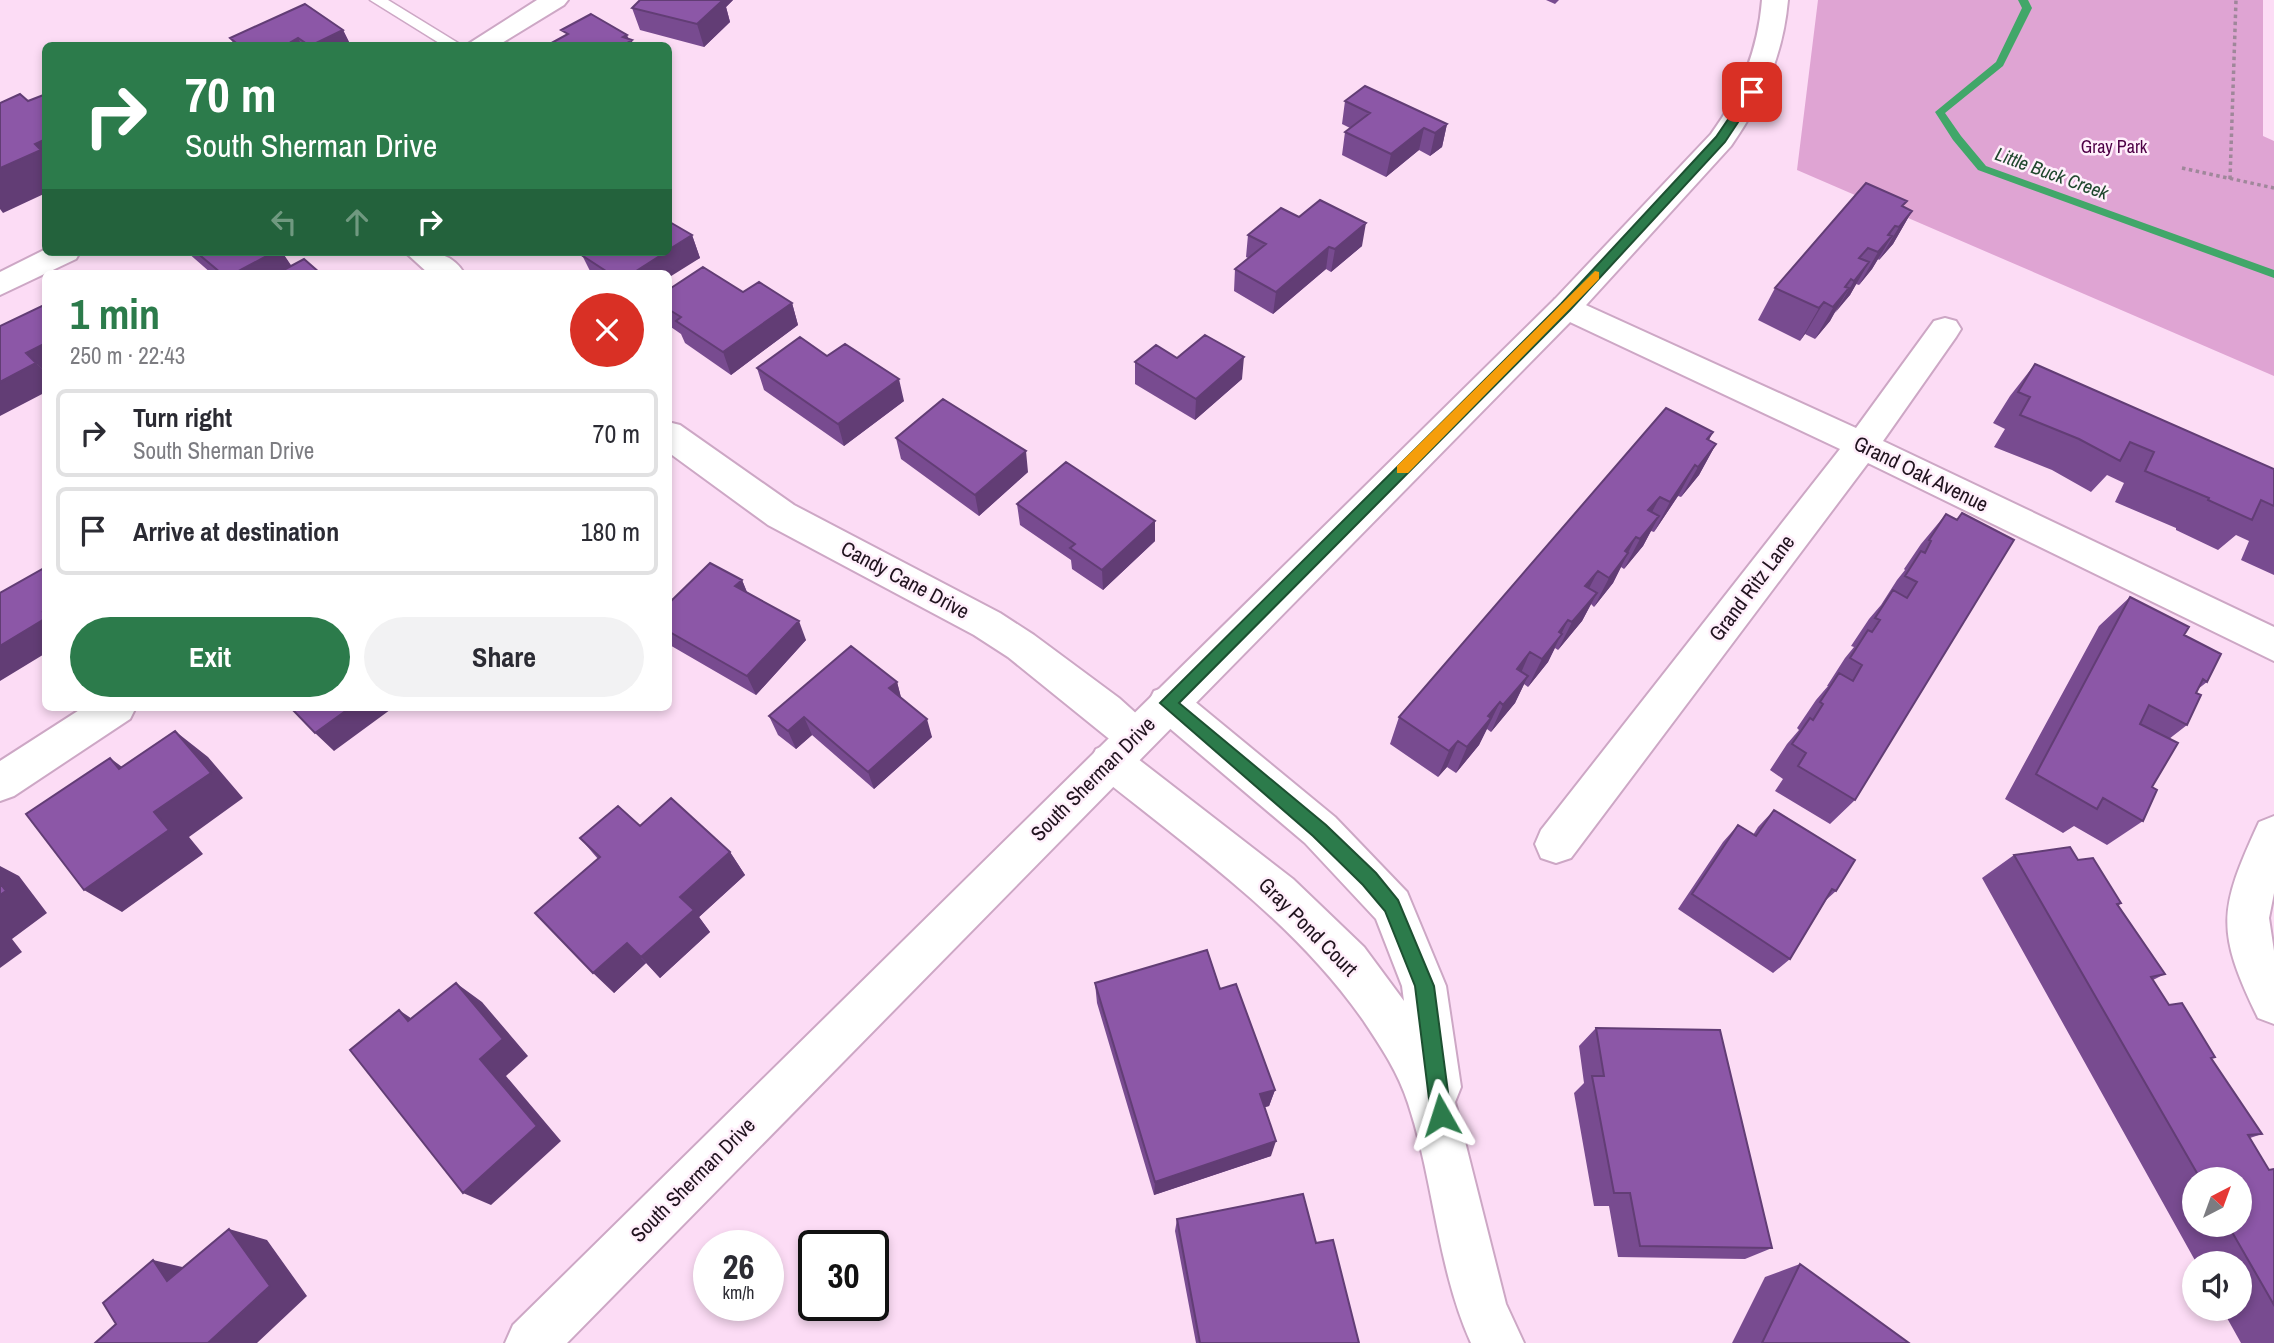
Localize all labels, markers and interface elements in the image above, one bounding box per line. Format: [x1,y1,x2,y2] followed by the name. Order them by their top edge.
[185,61,277,127] text: 70 m
[1722,62,1782,122] pin
[70,70,161,161] icon: right
[1733,73,1771,111] icon: arrive
[185,124,437,167] text: South Sherman Drive
[2081,134,2148,159] park label: Gray Park
[1992,140,2113,206] water label: Little Buck Creek
[265,203,303,241] icon: left
[338,203,376,241] icon: ahead
[411,203,449,241] icon: right
[70,286,160,342] text: 1 min
[570,293,644,367] button: close
[70,340,185,371] text: 250 m · 22:43
[133,400,232,435] text: Turn right
[74,414,112,452] icon: right
[593,416,640,451] text: 70 m
[1849,428,1993,519] street label: Grand Oak Avenue
[133,435,314,466] text: South Sherman Drive
[74,512,112,550] icon: arrive
[133,514,339,549] text: Arrive at destination
[581,514,640,549] text: 180 m
[1702,529,1801,647] street label: Grand Ritz Lane
[836,534,975,626] street label: Candy Cane Drive
[70,617,350,697] button: Exit
[364,617,644,697] button: Share
[1024,710,1161,847] street label: South Sherman Drive
[1252,871,1364,983] street label: Gray Pond Court
[1404,1078,1478,1152] position arrow
[624,1111,761,1248] street label: South Sherman Drive
[2182,1167,2252,1237] north arrow
[2182,1167,2252,1321] map controls
[798,1230,889,1321] speed limit sign: 30
[723,1243,754,1290] text: 26
[2182,1251,2252,1321] button: sound
[723,1280,755,1305] text: km/h

